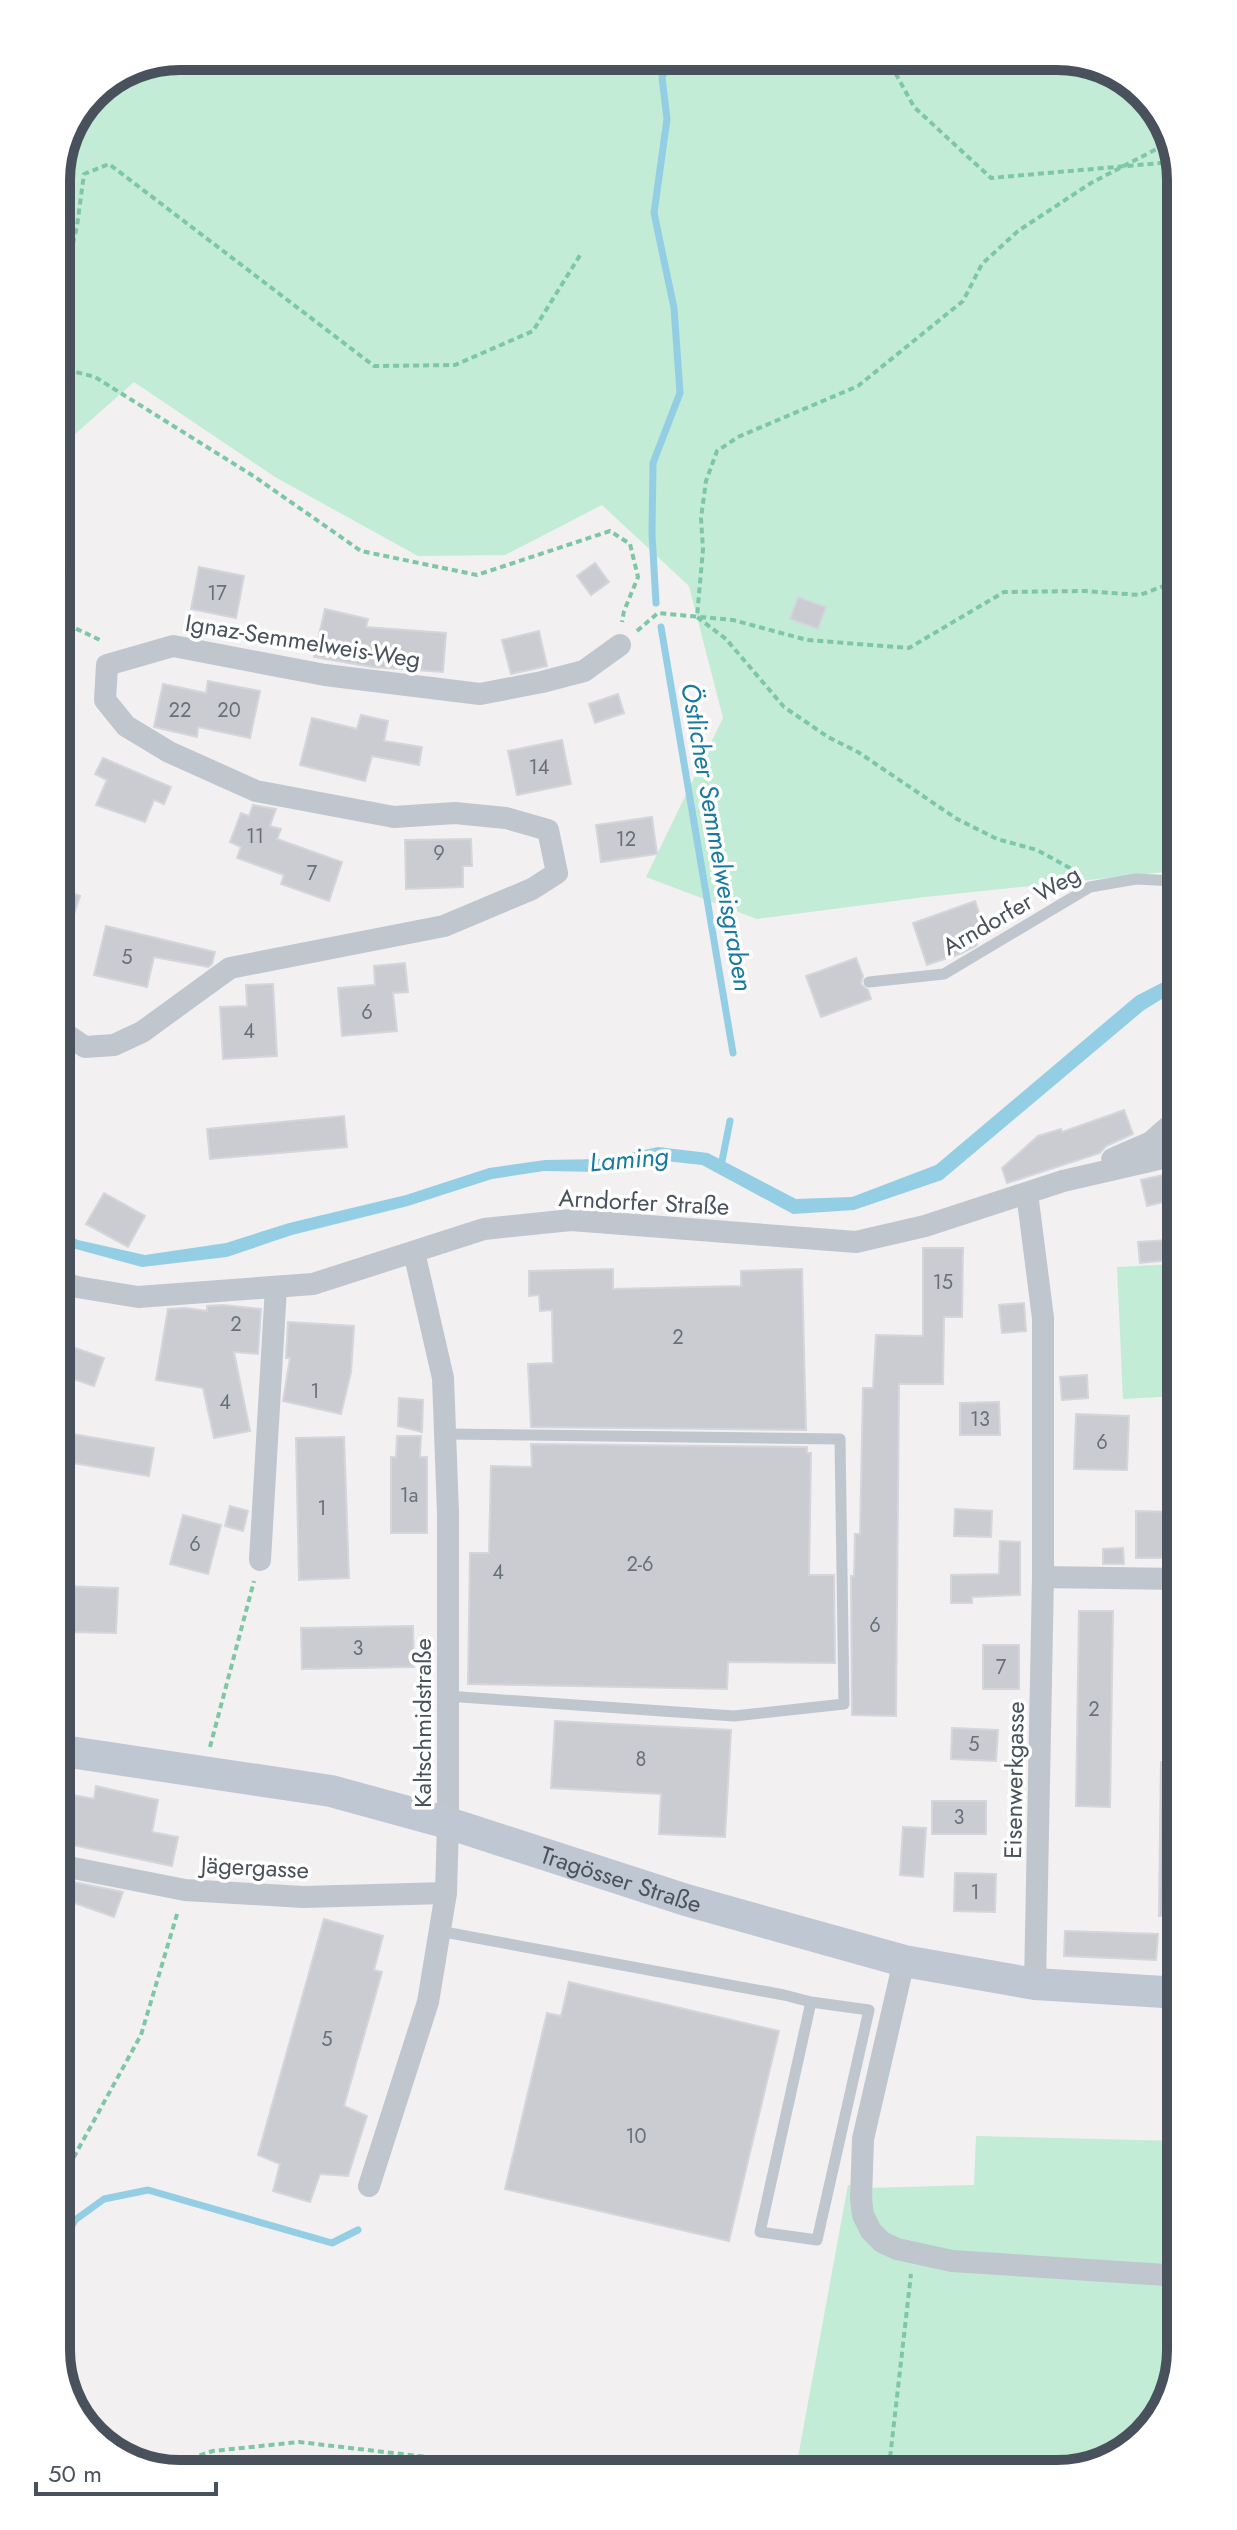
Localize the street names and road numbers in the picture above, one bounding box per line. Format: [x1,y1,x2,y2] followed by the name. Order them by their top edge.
[183,605,423,677] street label: Ignaz-Semmelweis-Weg
[935,856,1087,964] street label: Arndorfer Weg
[558,1180,730,1224] street label: Arndorfer Straße
[405,1638,440,1808] street label: Kaltschmidstraße
[995,1701,1033,1859] street label: Eisenwerkgasse
[536,1836,706,1921] street label: Tragösser Straße
[197,1847,310,1887] street label: Jägergasse

